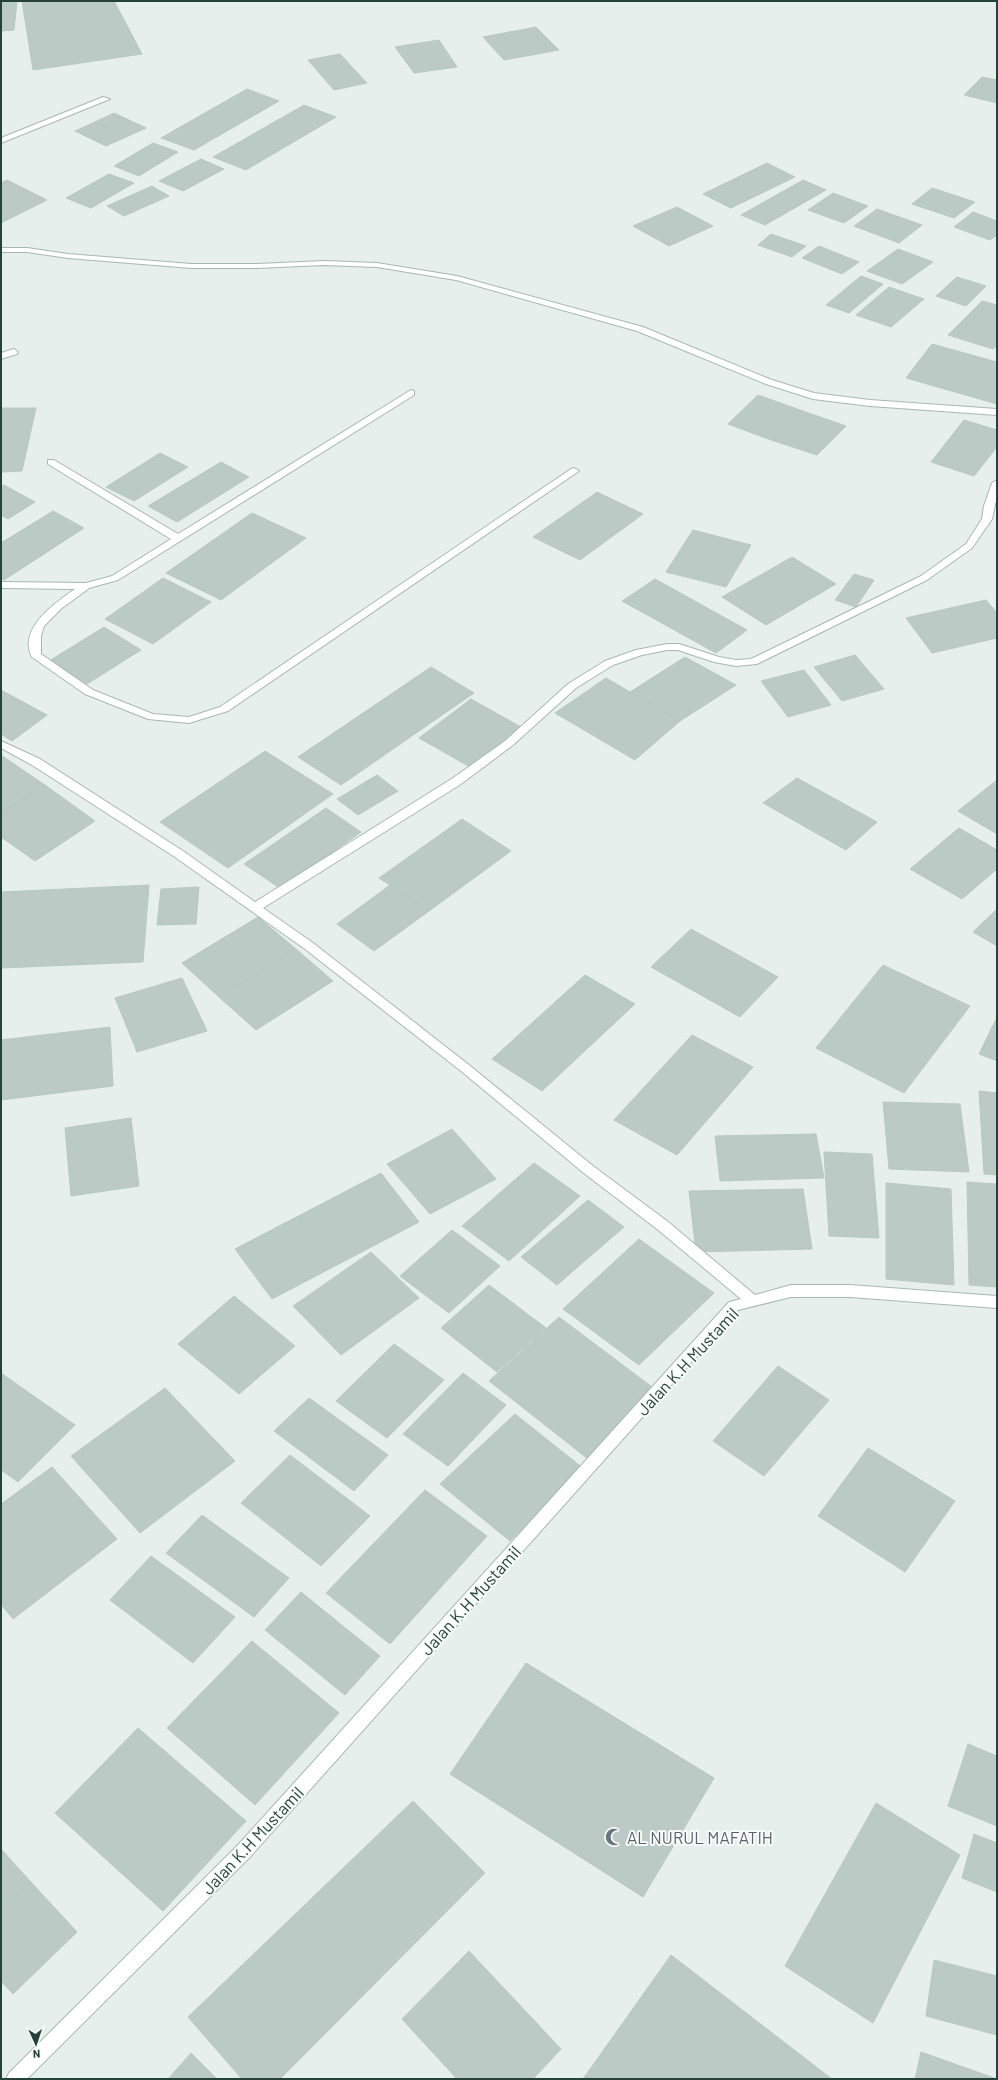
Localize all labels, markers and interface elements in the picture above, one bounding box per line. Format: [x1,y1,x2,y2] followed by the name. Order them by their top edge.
[632,1303,742,1419] street label: Jalan K.H Mustamil
[416,1541,524,1659] street label: Jalan K.H Mustamil
[197,1782,307,1898] street label: Jalan K.H Mustamil
[604,1827,624,1847] mosque icon: AL NURUL MAFATIH
[627,1827,773,1847] place label: AL NURUL MAFATIH
[16,2024,56,2064] north arrow
[33,2048,41,2061] text: N

